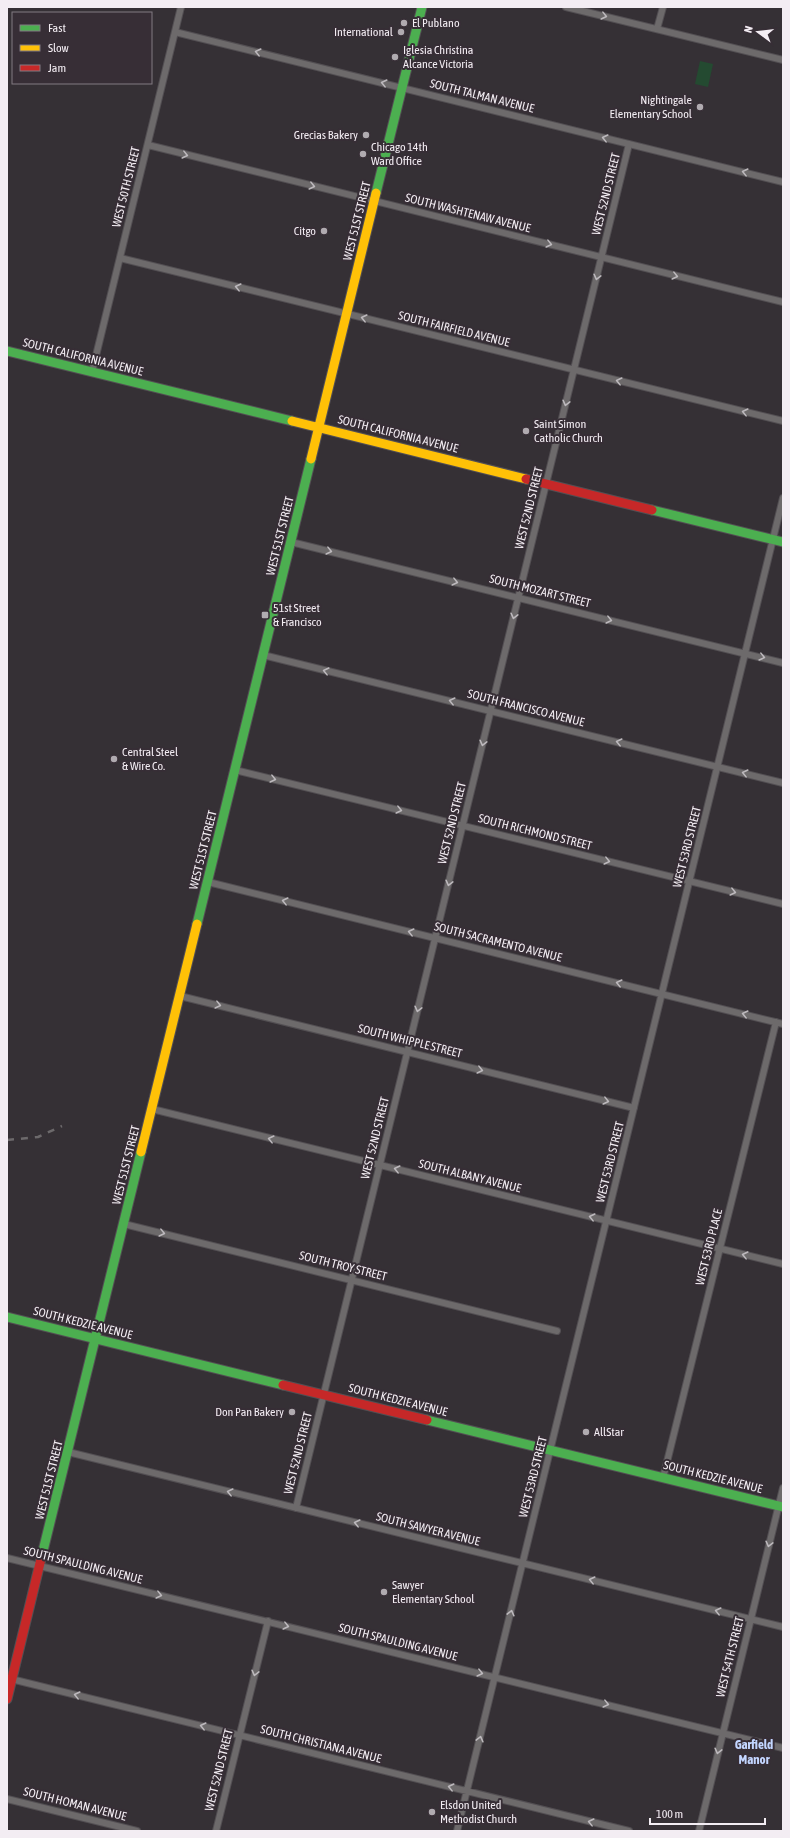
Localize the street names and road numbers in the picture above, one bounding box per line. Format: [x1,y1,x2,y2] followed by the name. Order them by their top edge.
[428,76,536,116] street label: SOUTH TALMAN AVENUE
[109,144,143,229] street label: WEST 50TH STREET
[589,151,623,237] street label: WEST 52ND STREET
[340,179,374,262] street label: WEST 51ST STREET
[404,191,532,235] street label: SOUTH WASHTENAW AVENUE
[397,308,511,350] street label: SOUTH FAIRFIELD AVENUE
[21,335,145,379] street label: SOUTH CALIFORNIA AVENUE
[336,412,460,456] street label: SOUTH CALIFORNIA AVENUE
[512,465,546,551] street label: WEST 52ND STREET
[263,494,297,577] street label: WEST 51ST STREET
[488,572,593,611] street label: SOUTH MOZART STREET
[466,687,586,729] street label: SOUTH FRANCISCO AVENUE
[435,780,469,866] street label: WEST 52ND STREET
[670,804,704,889] street label: WEST 53RD STREET
[186,808,220,891] street label: WEST 51ST STREET
[477,811,594,853] street label: SOUTH RICHMOND STREET
[433,919,563,965] street label: SOUTH SACRAMENTO AVENUE
[357,1021,464,1061] street label: SOUTH WHIPPLE STREET
[358,1095,392,1181] street label: WEST 52ND STREET
[593,1119,627,1204] street label: WEST 53RD STREET
[109,1123,143,1206] street label: WEST 51ST STREET
[417,1156,523,1196] street label: SOUTH ALBANY AVENUE
[693,1207,725,1287] street label: WEST 53RD PLACE
[298,1248,389,1284] street label: SOUTH TROY STREET
[32,1304,134,1342] street label: SOUTH KEDZIE AVENUE
[347,1381,449,1419] street label: SOUTH KEDZIE AVENUE
[281,1410,315,1496] street label: WEST 52ND STREET
[516,1434,550,1519] street label: WEST 53RD STREET
[32,1438,66,1521] street label: WEST 51ST STREET
[662,1458,764,1496] street label: SOUTH KEDZIE AVENUE
[375,1509,481,1549] street label: SOUTH SAWYER AVENUE
[22,1543,144,1587] street label: SOUTH SPAULDING AVENUE
[713,1614,747,1699] street label: WEST 54TH STREET
[337,1620,459,1664] street label: SOUTH SPAULDING AVENUE
[259,1722,383,1766] street label: SOUTH CHRISTIANA AVENUE
[202,1727,236,1813] street label: WEST 52ND STREET
[22,1784,128,1824] street label: SOUTH HOMAN AVENUE

